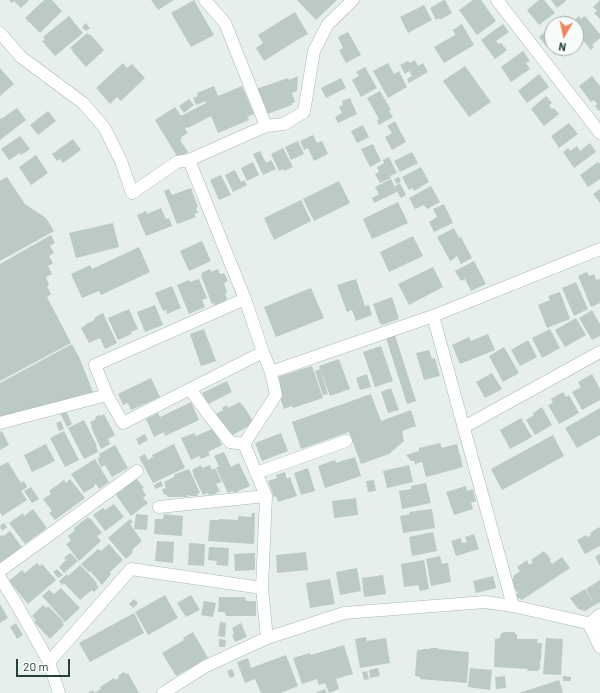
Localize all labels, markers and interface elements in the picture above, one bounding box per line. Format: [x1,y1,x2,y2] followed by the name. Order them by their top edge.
[544,16,584,56] north arrow
[558,40,567,54] text: N
[18,651,72,677] scale bar
[23,659,49,673] text: 20 m

